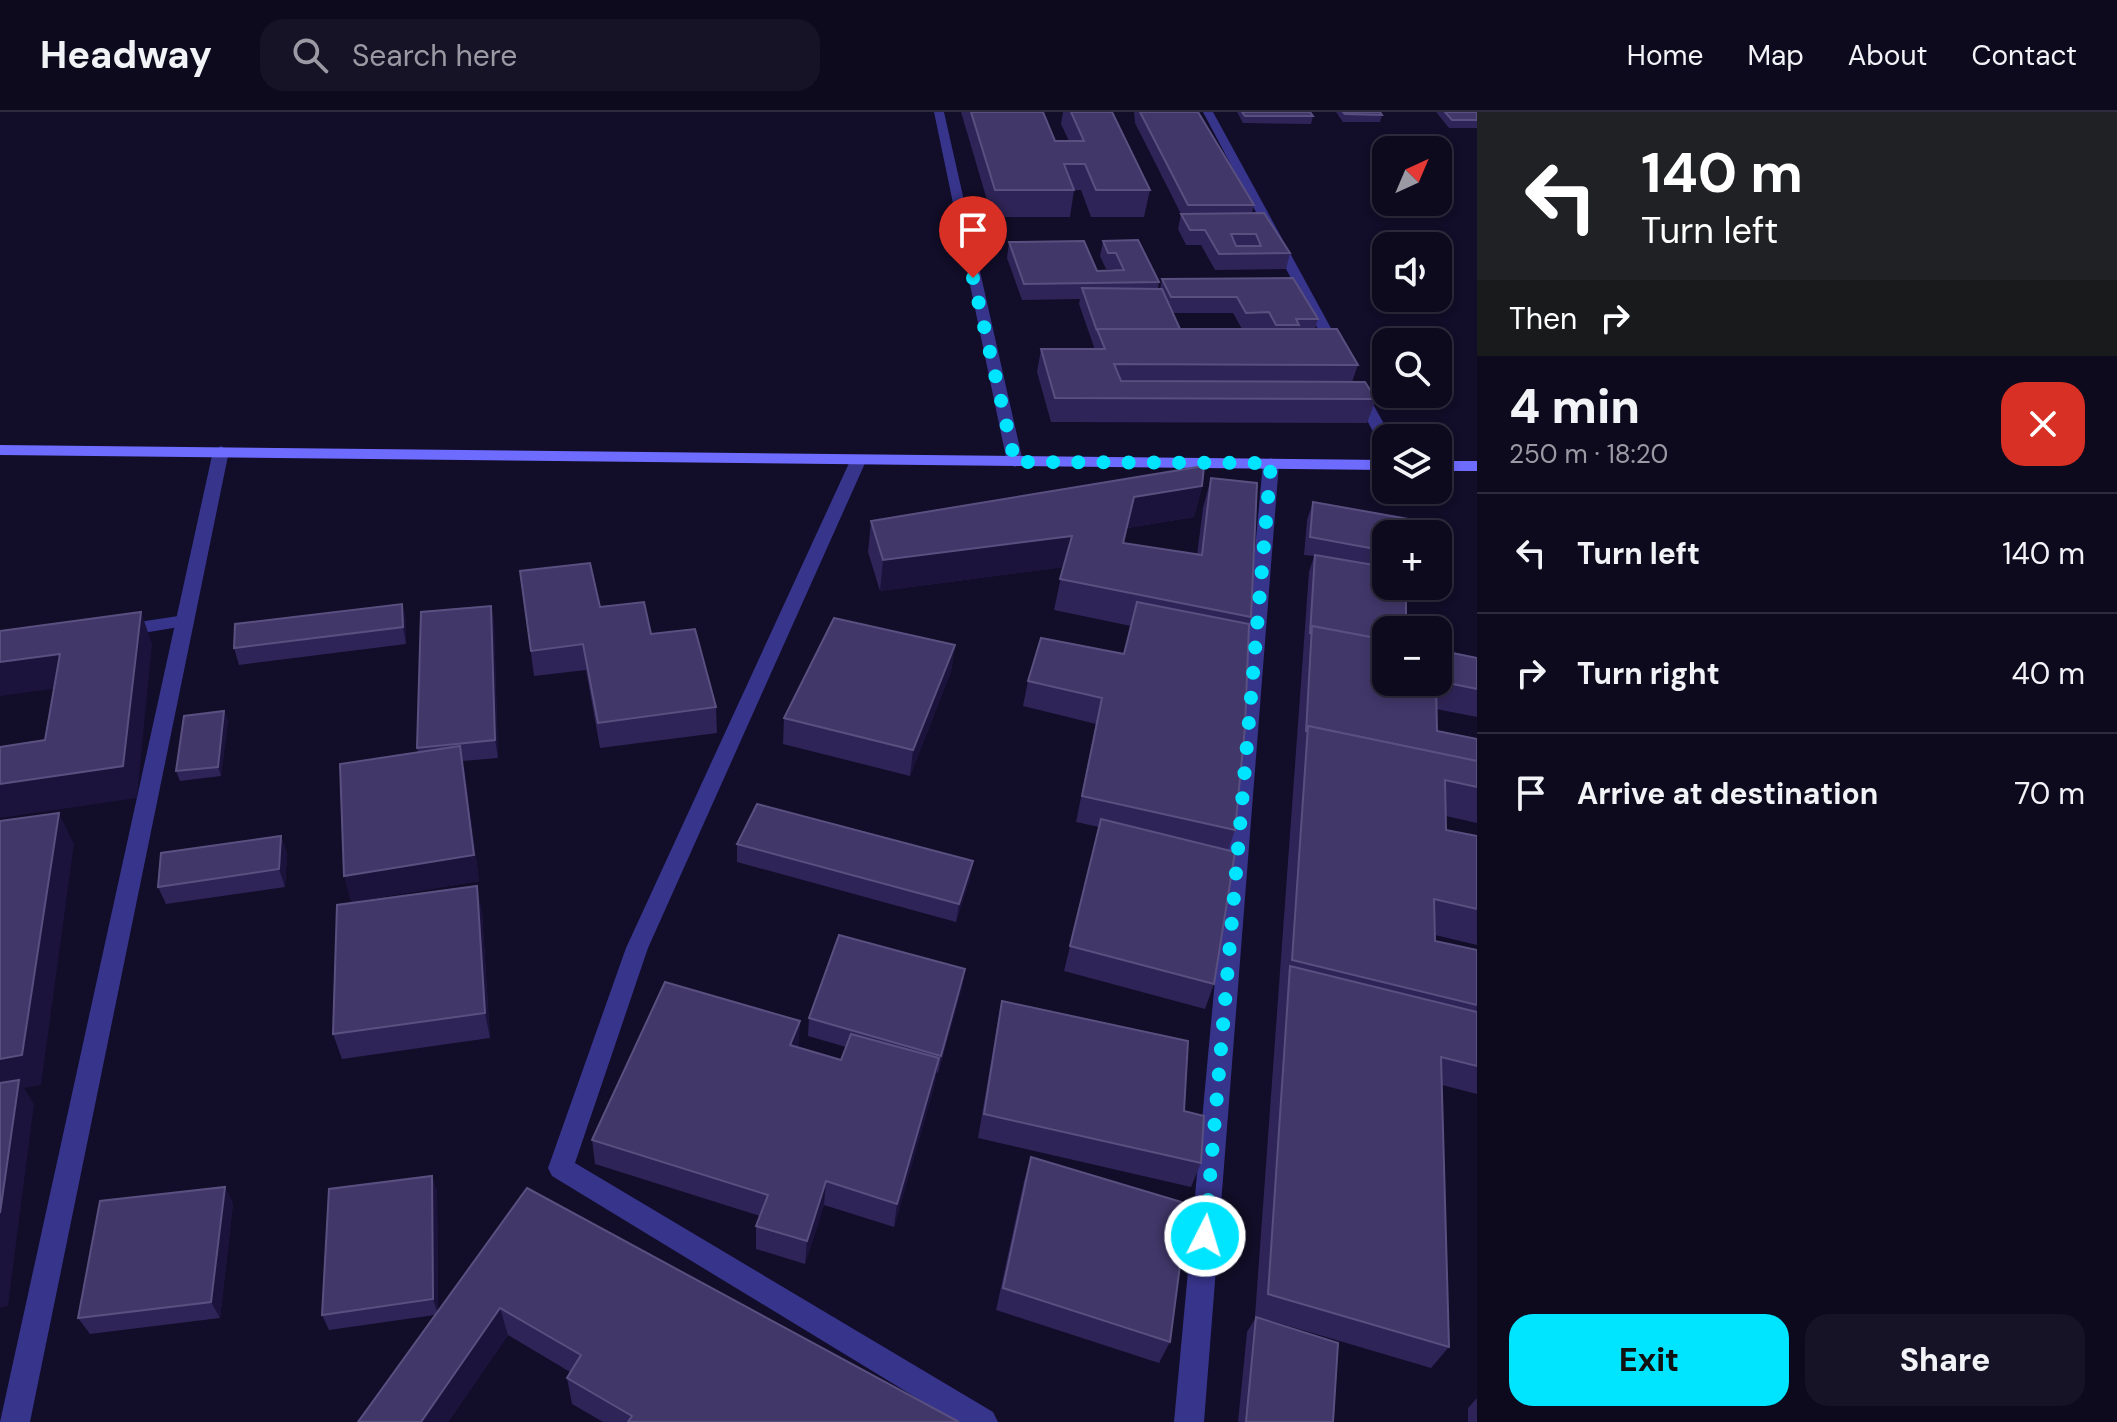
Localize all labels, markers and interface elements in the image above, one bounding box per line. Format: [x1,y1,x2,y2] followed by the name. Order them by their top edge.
[260,19,820,91] search box
[40,30,212,80] text: Headway
[288,33,332,77] icon: search
[352,36,517,75] text: Search here
[1627,37,1703,74] text: Home
[1747,37,1804,74] text: Map
[1848,37,1927,74] text: About
[1971,37,2077,74] text: Contact
[1372,136,1452,216] north arrow
[1372,136,1452,696] map controls
[1641,136,1803,209] text: 140 m
[1509,144,1613,248] icon: left
[939,196,1007,278] pin
[1641,207,1778,254] text: Turn left
[951,208,995,252] icon: arrive
[1372,232,1452,312] button: sound
[1593,296,1637,340] icon: right
[1509,299,1577,338] text: Then
[1372,328,1452,408] button: search
[1509,375,1640,438] text: 4 min
[2001,382,2085,466] button: close
[1372,424,1452,504] button: layers
[1509,437,1668,471] text: 250 m · 18:20
[1372,520,1452,600] button: +
[1509,531,1553,575] icon: left
[1577,534,1700,573] text: Turn left
[2002,534,2085,573] text: 140 m
[1372,616,1452,696] button: −
[1509,651,1553,695] icon: right
[1577,654,1720,693] text: Turn right
[2012,654,2085,693] text: 40 m
[1509,771,1553,815] icon: arrive
[1577,774,1878,813] text: Arrive at destination
[2014,774,2085,813] text: 70 m
[1163,1194,1247,1278] position arrow
[1509,1314,1789,1406] button: Exit
[1805,1314,2085,1406] button: Share

